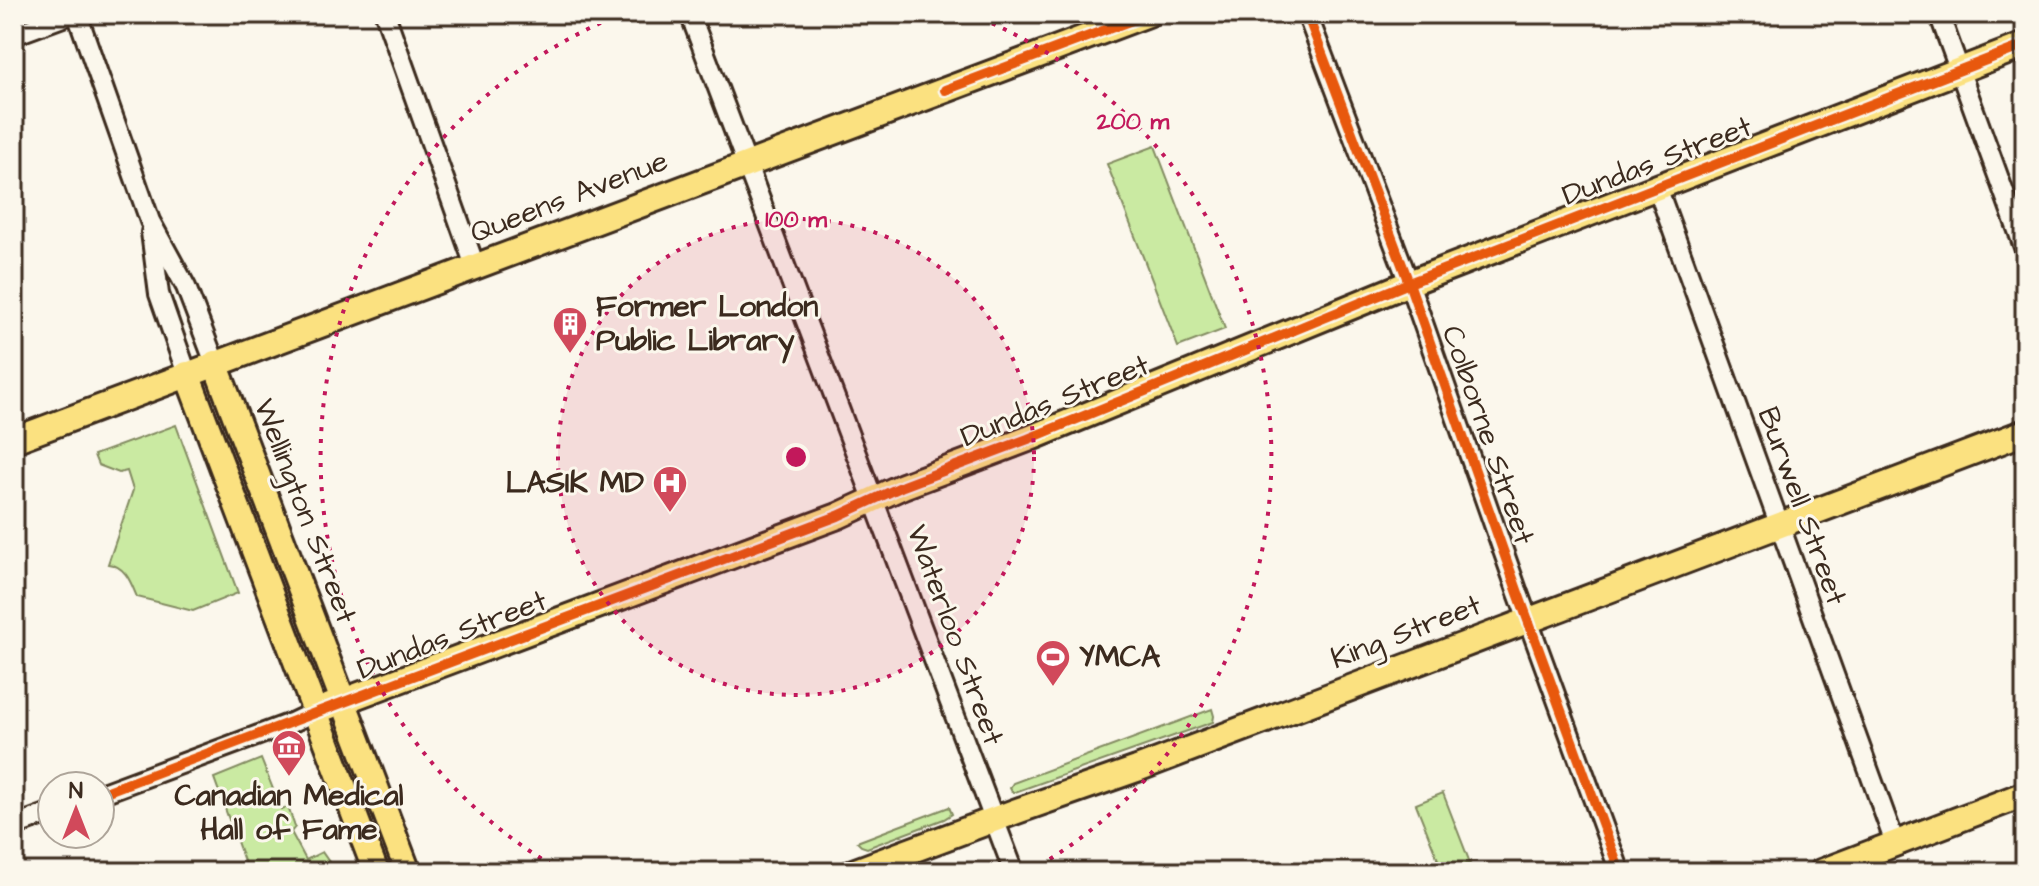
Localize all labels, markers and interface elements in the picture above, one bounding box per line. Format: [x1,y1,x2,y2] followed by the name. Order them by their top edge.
[1096,105,1169,139] text: 200 m
[1556,106,1758,216] street label: Dundas Street
[464,140,674,254] street label: Queens Avenue
[765,203,827,237] text: 100 m
[596,286,818,364] place label: Former London Public Library
[551,305,589,355] building icon: Former London Public Library
[1431,320,1545,550] street label: Colborne Street
[954,344,1156,458] street label: Dundas Street
[242,393,367,630] street label: Wellington Street
[1747,401,1857,611] street label: Burwell Street
[782,443,810,471] centre of rings
[506,462,645,504] place label: LASIK MD
[651,464,689,514] hospital icon: LASIK MD
[896,519,1014,751] street label: Waterloo Street
[351,580,553,690] street label: Dundas Street
[1325,584,1488,681] street label: King Street
[1079,636,1161,678] place label: YMCA
[1034,638,1072,688] sports icon: YMCA
[270,728,308,778] museum icon: Canadian Medical Hall of Fame
[36,770,116,850] north arrow
[175,775,404,851] place label: Canadian Medical Hall of Fame
[69,776,83,807] text: N

